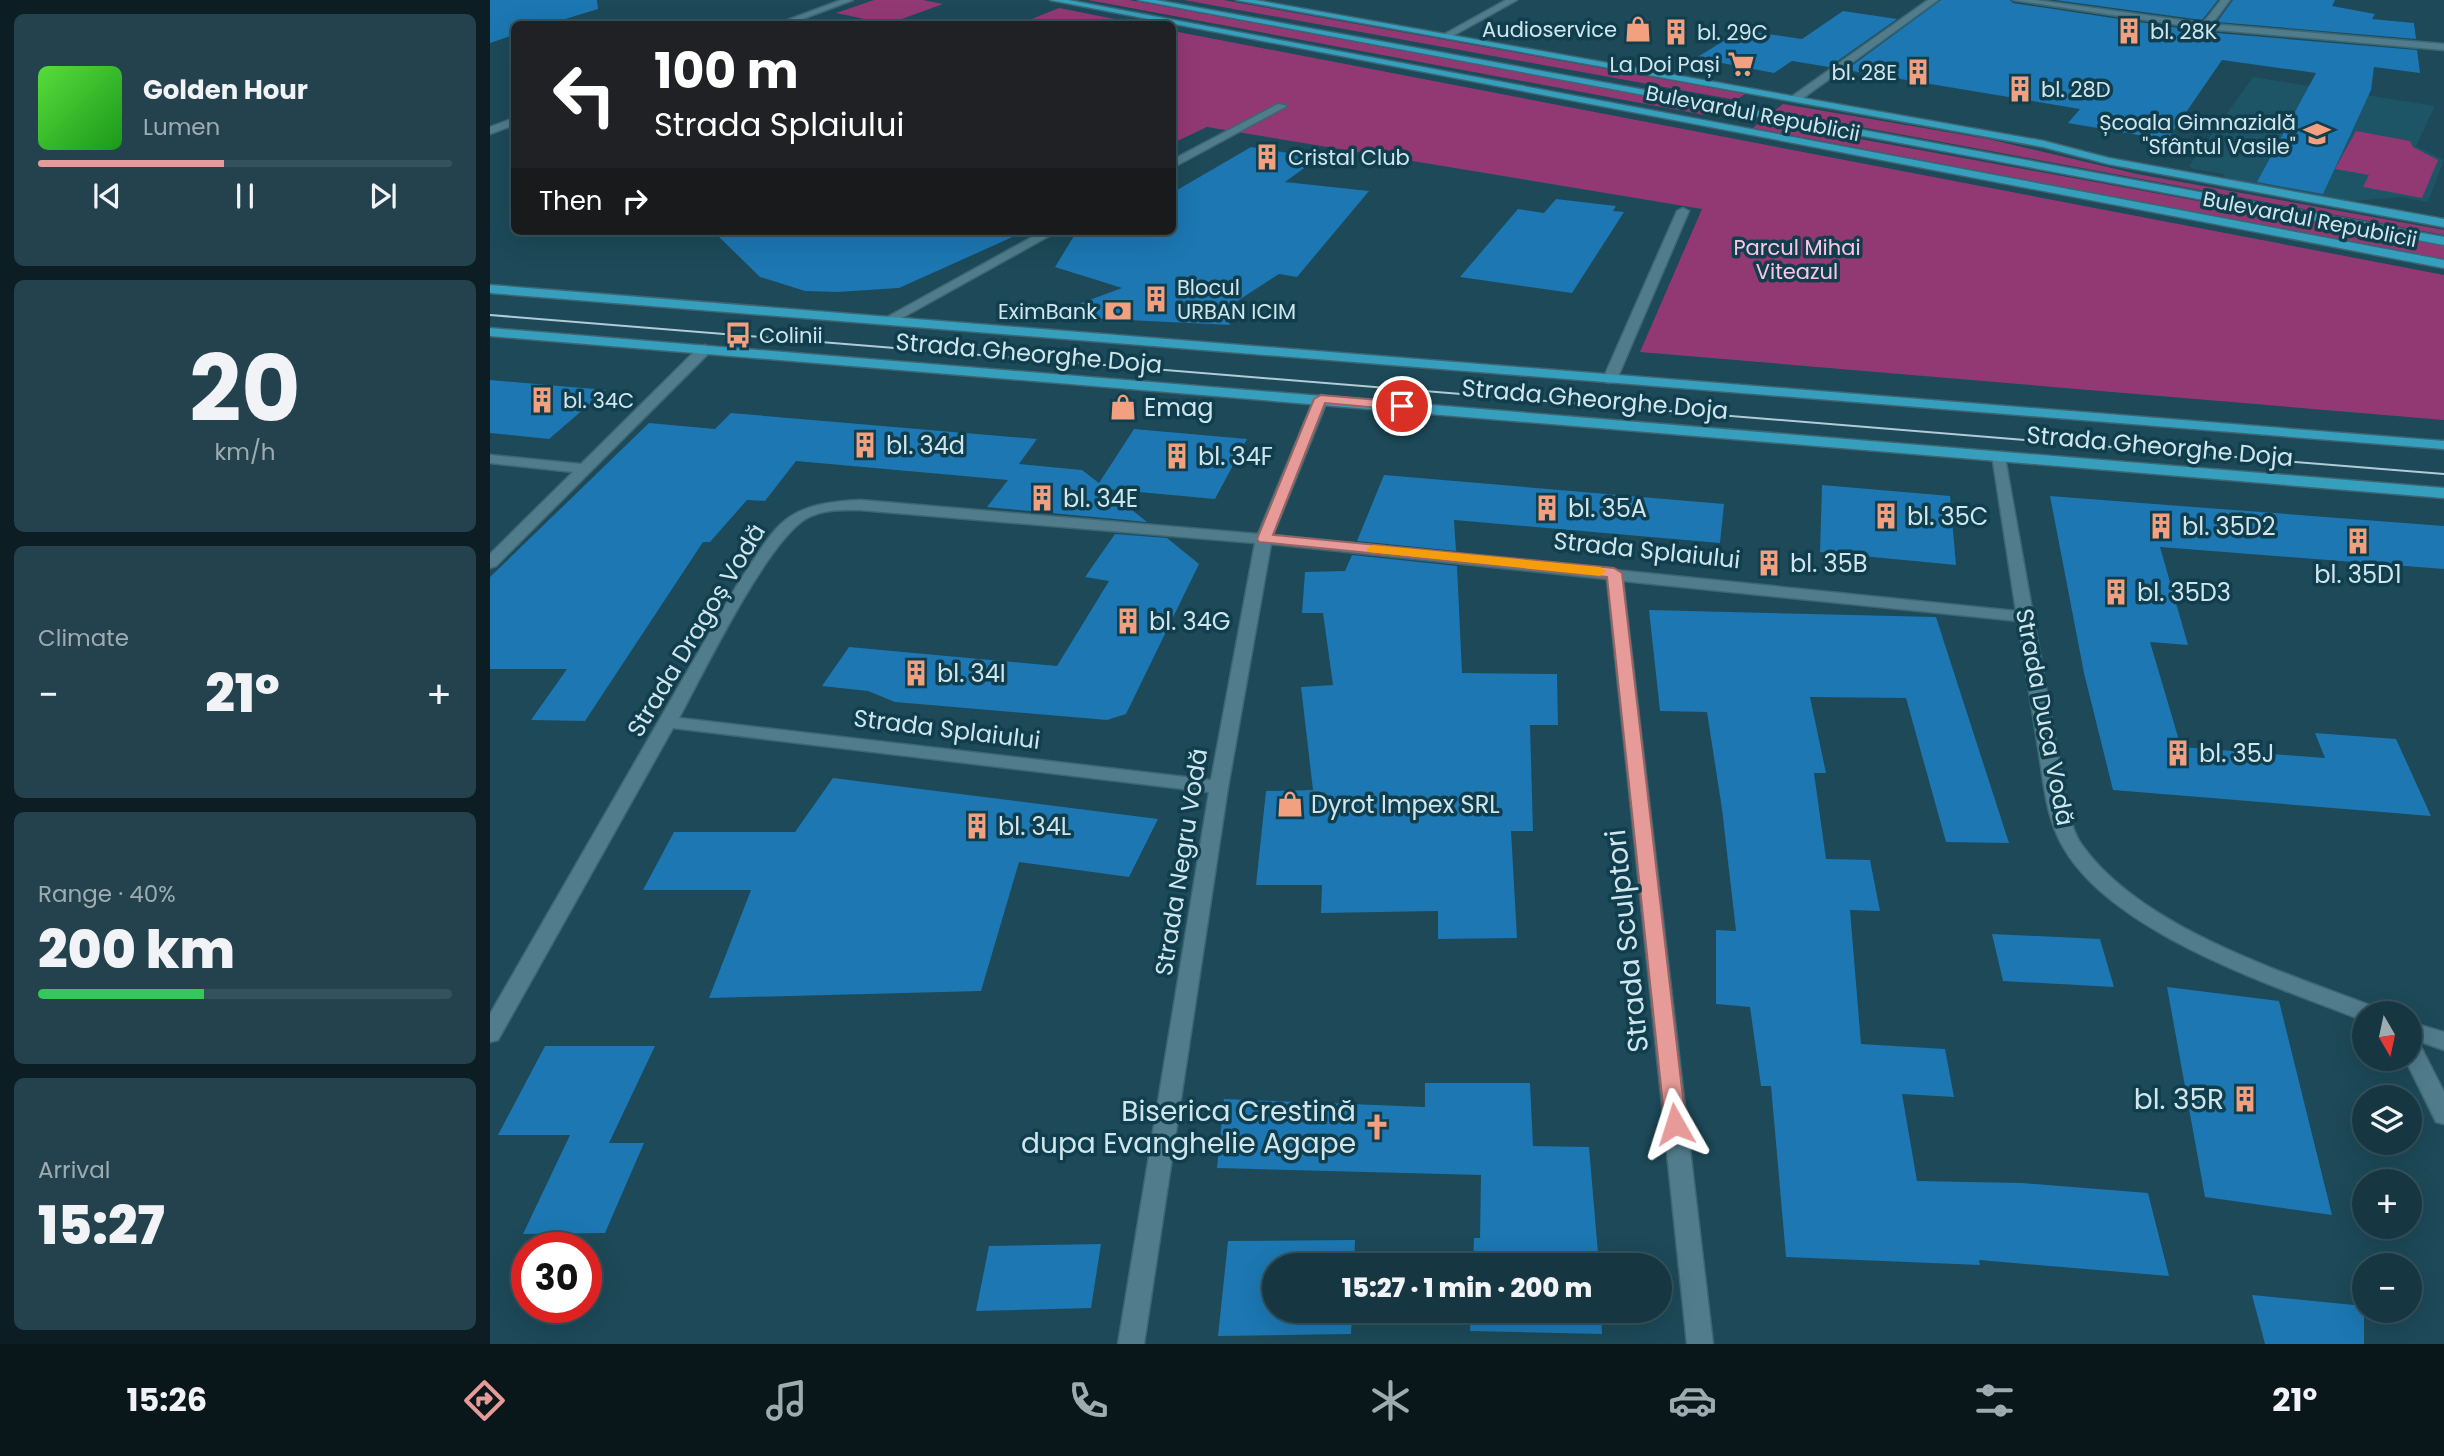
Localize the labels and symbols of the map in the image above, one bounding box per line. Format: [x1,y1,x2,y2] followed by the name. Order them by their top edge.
[1623,14,1653,44] shop icon: Audioservice
[1482,15,1617,44] place label: Audioservice
[2114,16,2144,46] building icon: bl. 28K
[1661,17,1691,47] building icon: bl. 29C
[2150,17,2218,46] place label: bl. 28K
[1697,18,1768,47] place label: bl. 29C
[1726,49,1756,79] supermarket icon: La Doi Pași
[1610,50,1720,79] place label: La Doi Pași
[1903,57,1933,87] building icon: bl. 28E
[1832,58,1897,87] place label: bl. 28E
[2005,74,2035,104] building icon: bl. 28D
[2041,75,2111,104] place label: bl. 28D
[1643,78,1863,148] street label: Bulevardul Republicii
[2099,108,2296,161] place label: Școala Gimnazială "Sfântul Vasile"
[2302,119,2332,149] school or university icon: Școala Gimnazială "Sfântul Vasile"
[1252,142,1282,172] building icon: Cristal Club
[1288,143,1410,172] place label: Cristal Club
[2200,184,2420,254] street label: Bulevardul Republicii
[1733,233,1861,286] park label: Parcul Mihai Viteazul
[1177,273,1296,326] place label: Blocul URBAN ICIM
[1141,284,1171,314] building icon: Blocul URBAN ICIM
[1103,296,1133,326] bank icon: EximBank
[998,297,1097,326] place label: EximBank
[723,320,753,350] bus stop icon: Colinii
[759,321,823,350] place label: Colinii
[894,325,1164,381] street label: Strada Gheorghe Doja
[1460,371,1730,427] street label: Strada Gheorghe Doja
[1372,376,1432,436] pin
[527,385,557,415] building icon: bl. 34C
[563,386,634,415] place label: bl. 34C
[1144,391,1213,424] place label: Emag
[1108,392,1138,422] shop icon: Emag
[2025,418,2295,474] street label: Strada Gheorghe Doja
[886,429,965,462] place label: bl. 34d
[850,430,880,460] building icon: bl. 34d
[1198,440,1273,473] place label: bl. 34F
[1162,441,1192,471] building icon: bl. 34F
[1063,482,1138,515] place label: bl. 34E
[1027,483,1057,513] building icon: bl. 34E
[1568,492,1647,525] place label: bl. 35A
[1532,493,1562,523] building icon: bl. 35A
[1907,500,1988,533] place label: bl. 35C
[1871,501,1901,531] building icon: bl. 35C
[2182,510,2276,543] place label: bl. 35D2
[2146,511,2176,541] building icon: bl. 35D2
[619,517,773,743] street label: Strada Dragoș Vodă
[1552,524,1742,576] street label: Strada Splaiului
[2343,526,2373,556] building icon: bl. 35D1
[1790,547,1868,580] place label: bl. 35B
[1754,548,1784,578] building icon: bl. 35B
[2314,558,2402,591] place label: bl. 35D1
[2137,576,2231,609] place label: bl. 35D3
[2101,577,2131,607] building icon: bl. 35D3
[1149,605,1230,638] place label: bl. 34G
[1113,606,1143,636] building icon: bl. 34G
[2008,606,2082,828] street label: Strada Duca Vodă
[937,657,1006,690] place label: bl. 34I
[901,658,931,688] building icon: bl. 34I
[852,701,1042,757] street label: Strada Splaiului
[2199,737,2275,770] place label: bl. 35J
[2163,738,2193,768] building icon: bl. 35J
[1147,746,1215,978] street label: Strada Negru Vodă
[1311,788,1500,821] place label: Dyrot Impex SRL
[1275,789,1305,819] shop icon: Dyrot Impex SRL
[998,810,1071,843] place label: bl. 34L
[962,811,992,841] building icon: bl. 34L
[1596,828,1658,1054] street label: Strada Sculptori
[2352,1001,2422,1071] north arrow
[2134,1080,2224,1119] place label: bl. 35R
[2230,1084,2260,1114] building icon: bl. 35R
[1638,1087,1712,1161] position arrow
[1021,1092,1356,1163] place label: Biserica Crestină dupa Evanghelie Agape
[1362,1112,1392,1142] church icon: Biserica Crestină dupa Evanghelie Agape
[511,1232,602,1323] speed limit sign: 30

